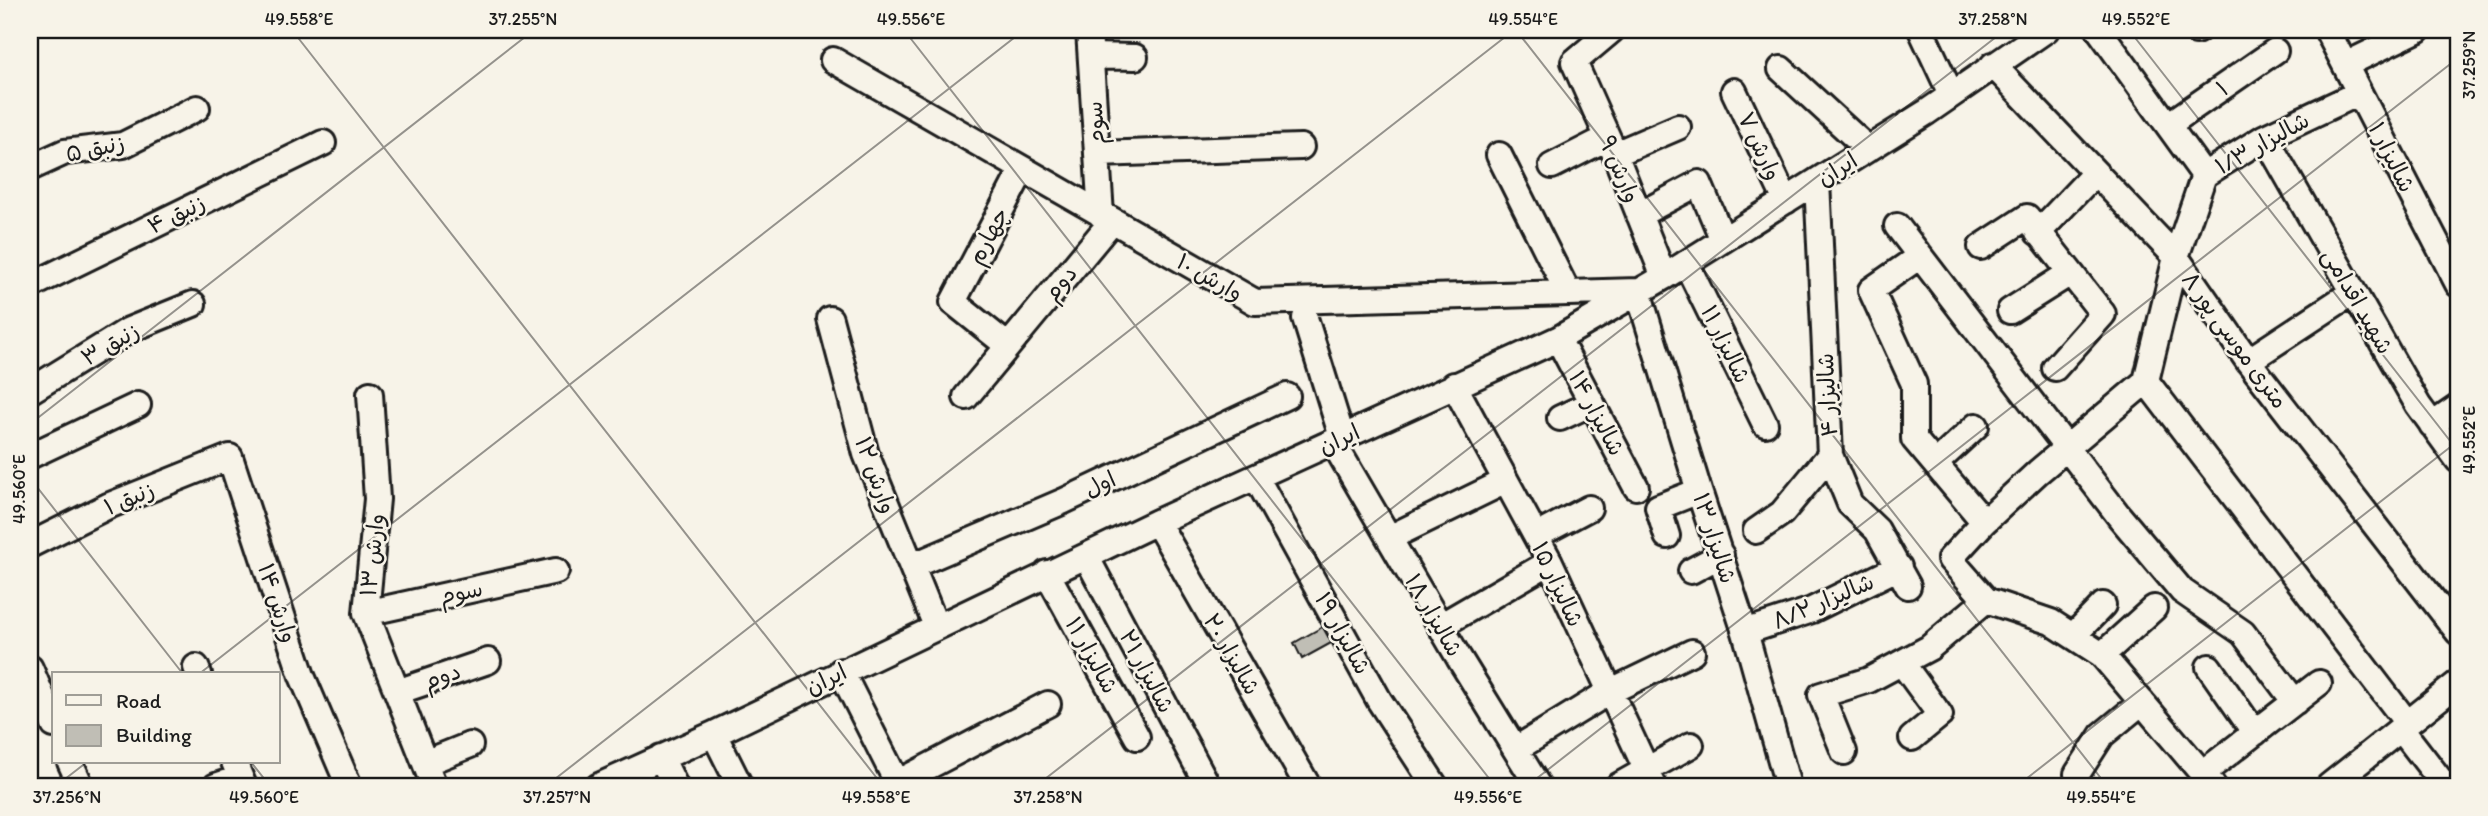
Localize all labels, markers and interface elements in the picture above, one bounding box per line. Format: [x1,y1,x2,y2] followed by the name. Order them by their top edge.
[265,8,333,30] text: 49.558°E
[489,8,558,30] text: 37.255°N
[877,8,945,30] text: 49.556°E
[1488,8,1558,30] text: 49.554°E
[1958,8,2028,30] text: 37.258°N
[2102,8,2170,30] text: 49.552°E
[2458,31,2480,99] text: 37.259°N
[2211,74,2233,102] street label: ۱
[1080,100,1113,146] street label: سوم
[2210,106,2314,180] street label: شالیزار ۱/۳
[1732,107,1788,185] street label: وارش ۷
[2363,117,2421,197] street label: شاليزار ۱
[63,128,127,168] street label: زنبق ۵
[1593,131,1647,207] street label: وارش ۹
[1812,146,1862,192] street label: ایران
[143,188,209,240] street label: زنبق ۴
[961,203,1018,271] street label: چهارم
[2316,243,2400,359] street label: شهید اقدامی
[1172,247,1248,307] street label: وارش ۱۰
[1037,260,1086,309] street label: دوم
[2175,266,2294,415] street label: ۸ متری موسی پور
[1695,300,1757,388] street label: شالیزار ۱۱
[76,316,144,372] street label: زنبق ۳
[1811,352,1843,438] street label: شالیزار ۴
[1563,366,1631,460] street label: شالیزار ۱۴
[2458,406,2480,474] text: 49.552°E
[1314,417,1364,461] street label: ایران
[849,433,903,517] street label: وارش ۱۲
[8,454,30,524] text: 49.560°E
[1080,465,1120,503] street label: اول
[100,475,158,521] street label: زنبق ۱
[1687,489,1743,587] street label: شالیزار ۱۳
[354,512,390,598] street label: وارش ۱۳
[1526,537,1590,631] street label: شالیزار ۱۵
[252,560,304,646] street label: وارش ۱۴
[1768,567,1878,635] street label: شالیزار ۸/۲
[1399,569,1469,661] street label: شالیزار ۱۸
[437,574,486,613] street label: سوم
[1309,587,1377,679] street label: شالیزار ۱۹
[1197,608,1267,700] street label: شالیزار ۲۰
[1060,612,1124,698] street label: شالیزار ۱۱
[1113,625,1181,717] street label: شالیزار ۲۱
[420,657,466,699] street label: دوم
[801,657,851,701] street label: ایران
[52,672,280,764] legend
[116,688,162,713] text: Road
[116,722,192,747] text: Building
[32,786,102,808] text: 37.256°N
[229,786,299,808] text: 49.560°E
[523,786,591,808] text: 37.257°N
[842,786,910,808] text: 49.558°E
[1013,786,1083,808] text: 37.258°N
[1454,786,1522,808] text: 49.556°E
[2066,786,2136,808] text: 49.554°E

